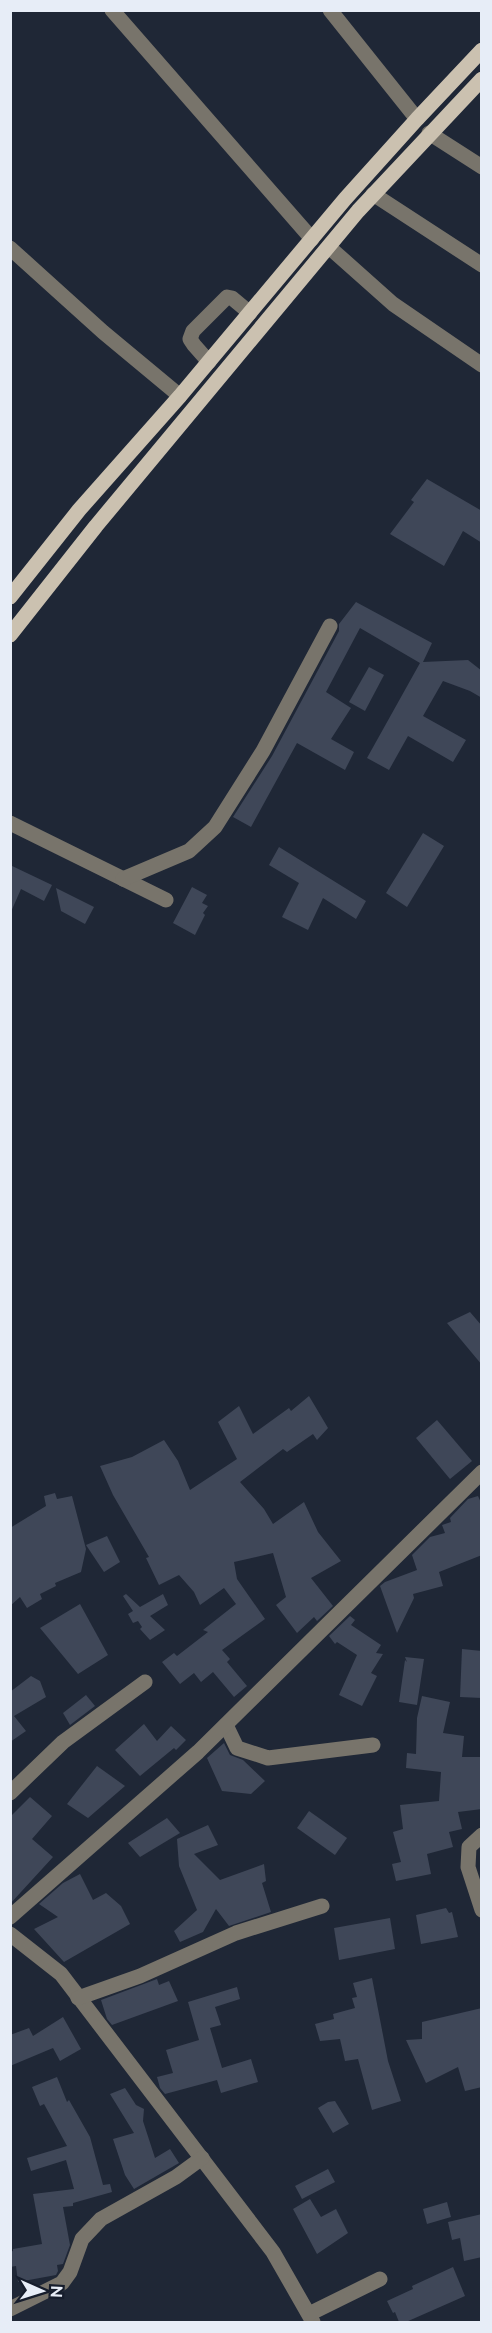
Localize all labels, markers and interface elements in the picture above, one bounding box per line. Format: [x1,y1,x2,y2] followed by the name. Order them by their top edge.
[12,2261,72,2321] north arrow
[47,2285,66,2298] text: N

